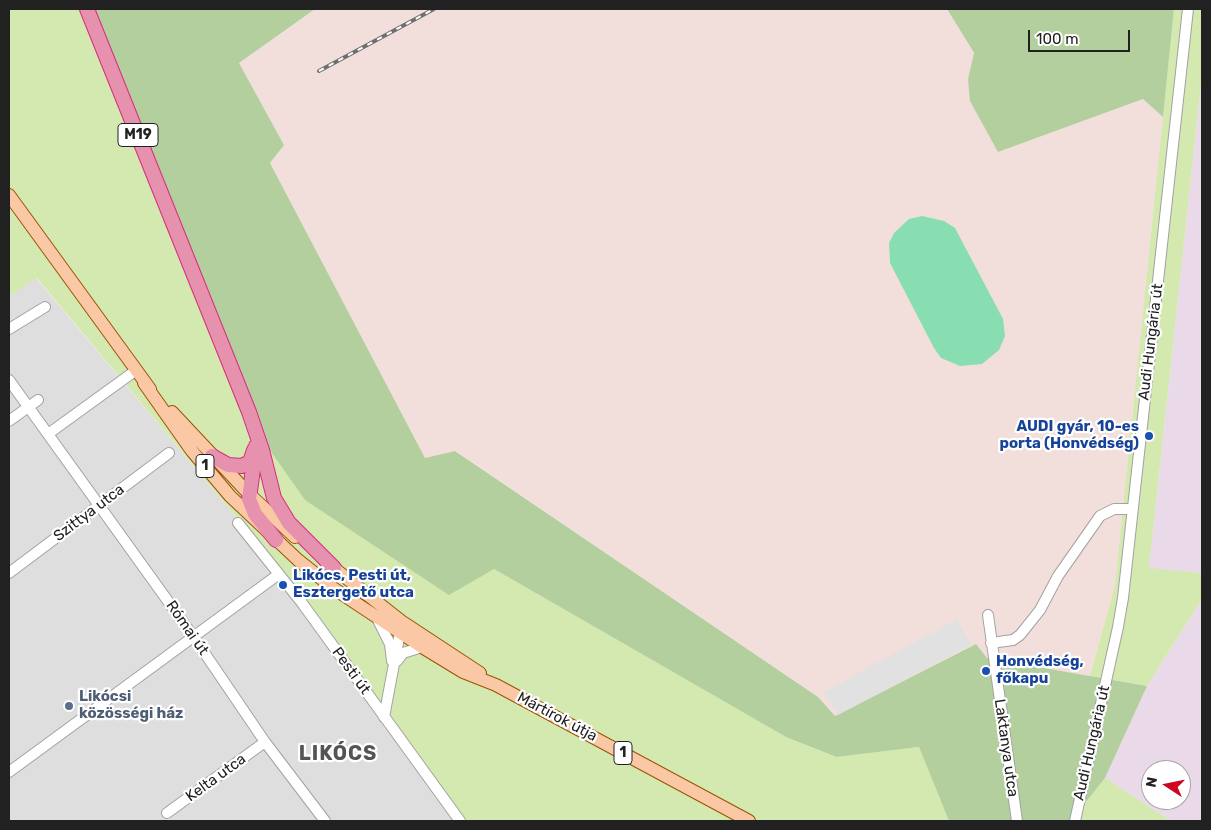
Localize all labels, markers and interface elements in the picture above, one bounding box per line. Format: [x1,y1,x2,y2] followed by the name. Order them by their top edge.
[1031,20,1134,52] scale bar
[1036,30,1078,48] text: 100 m
[118,124,158,146] road number: M19
[1135,283,1167,401] street label: Audi Hungária út
[999,418,1139,453] place label: AUDI gyár, 10-es porta (Honvédség)
[1143,430,1155,442] marker: AUDI gyár, 10-es porta (Honvédség)
[196,454,214,478] road number: 1
[50,481,128,545] street label: Szittya utca
[293,567,414,602] place label: Likócs, Pesti út, Esztergető utca
[277,579,289,591] marker: Likócs, Pesti út, Esztergető utca
[162,597,212,659] street label: Római út
[328,644,374,698] street label: Pesti út
[996,653,1084,688] place label: Honvédség, főkapu
[980,665,992,677] marker: Honvédség, főkapu
[1070,684,1114,802] street label: Audi Hungária út
[79,688,183,723] place label: Likócsi közösségi ház
[514,688,600,746] street label: Mártírok útja
[990,698,1022,798] street label: Laktanya utca
[63,700,75,712] marker: Likócsi közösségi ház
[614,741,632,764] road number: 1
[298,742,378,766] district label: LIKÓCS
[182,750,250,806] street label: Kelta utca
[1141,760,1191,810] north arrow
[1142,776,1161,789] text: N

